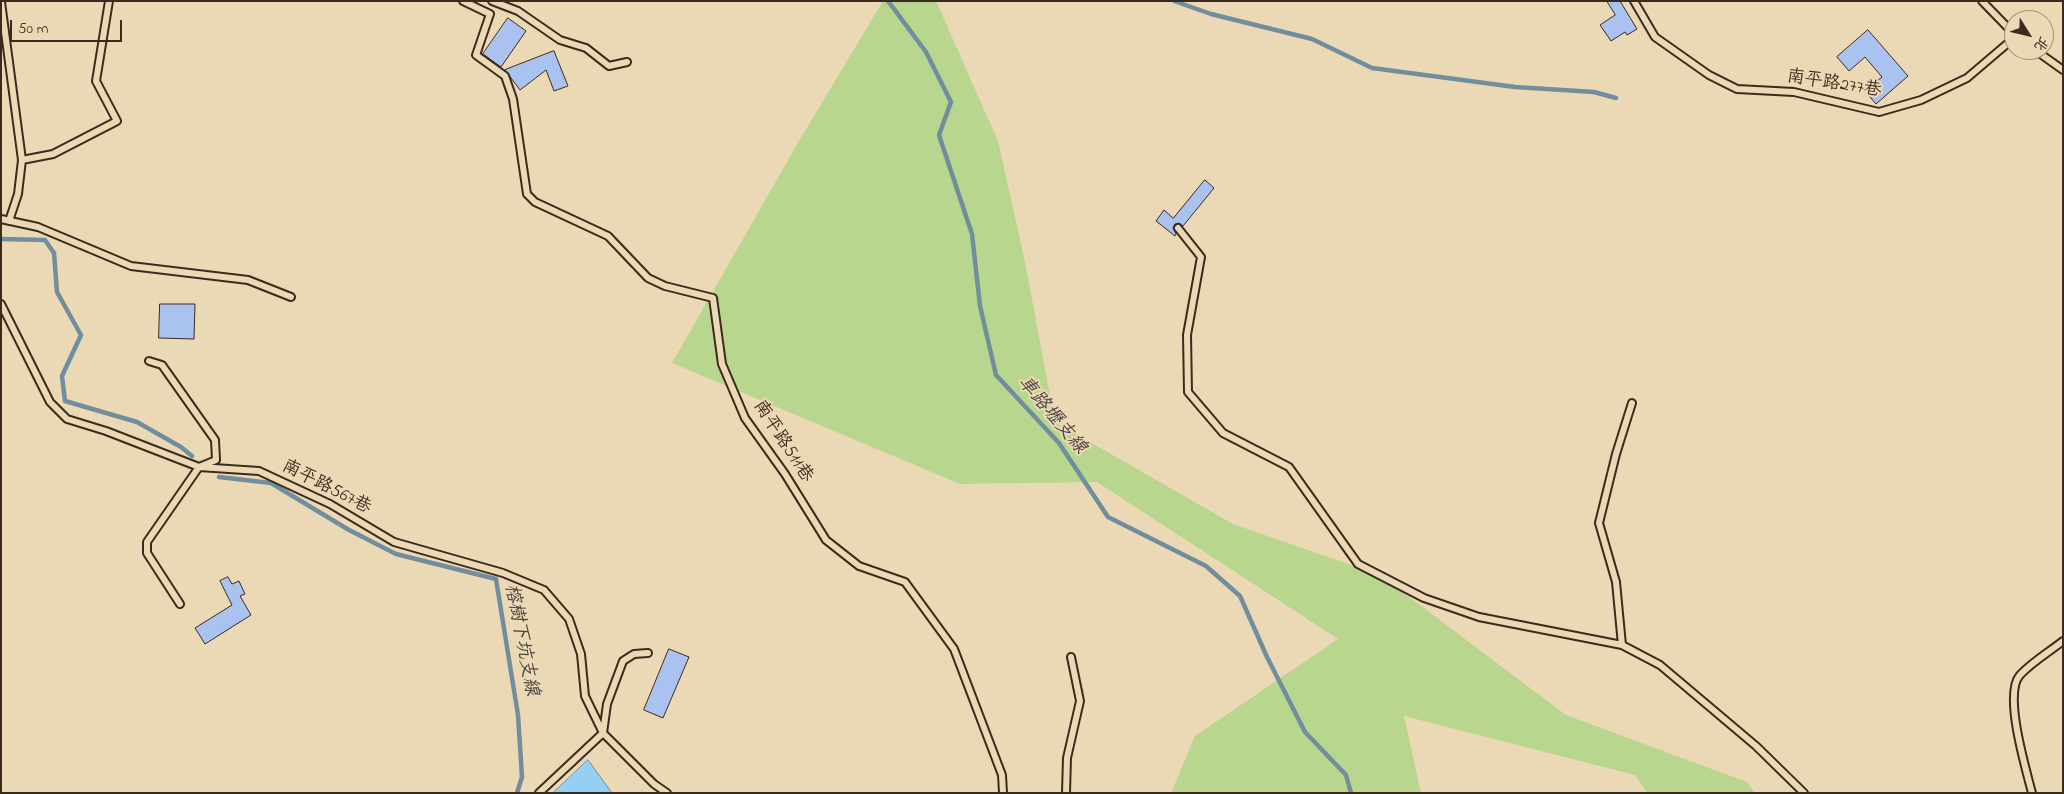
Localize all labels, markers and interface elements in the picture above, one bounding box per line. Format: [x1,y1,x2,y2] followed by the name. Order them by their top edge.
[12,10,125,42] scale bar
[2004,10,2054,60] north arrow
[18,18,48,40] text: 50 m
[2028,32,2053,55] text: 北
[1785,67,1883,103] street label: 南平路277巷
[1012,372,1090,460] water label: 車路壢支線
[747,397,817,487] street label: 南平路511巷
[278,456,374,520] street label: 南平路567巷
[498,582,542,698] water label: 榕樹下坑支線

